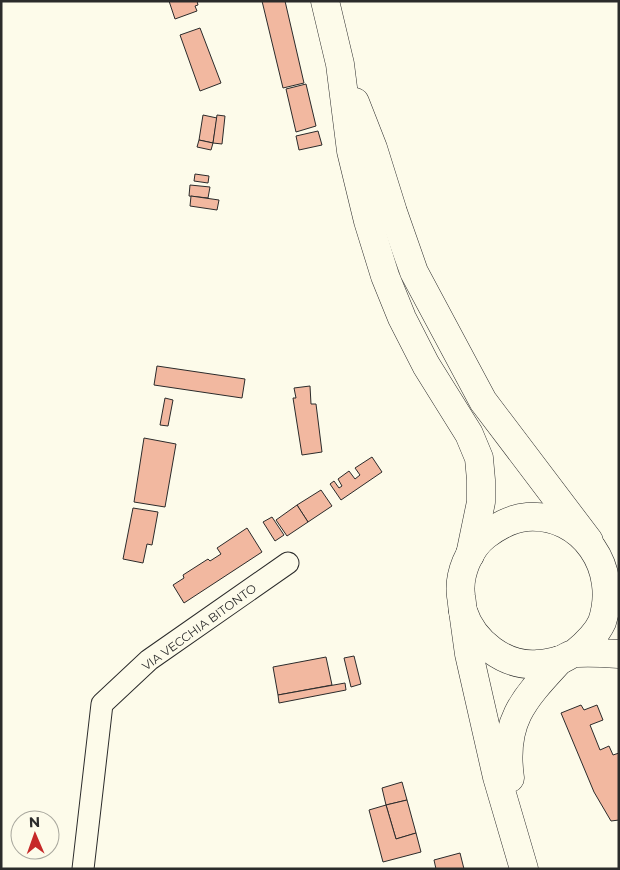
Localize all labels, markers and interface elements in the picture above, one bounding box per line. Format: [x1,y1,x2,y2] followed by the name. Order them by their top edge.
[139,580,259,674] street label: VIA VECCHIA BITONTO
[10,810,60,860] north arrow
[29,813,41,831] text: N

